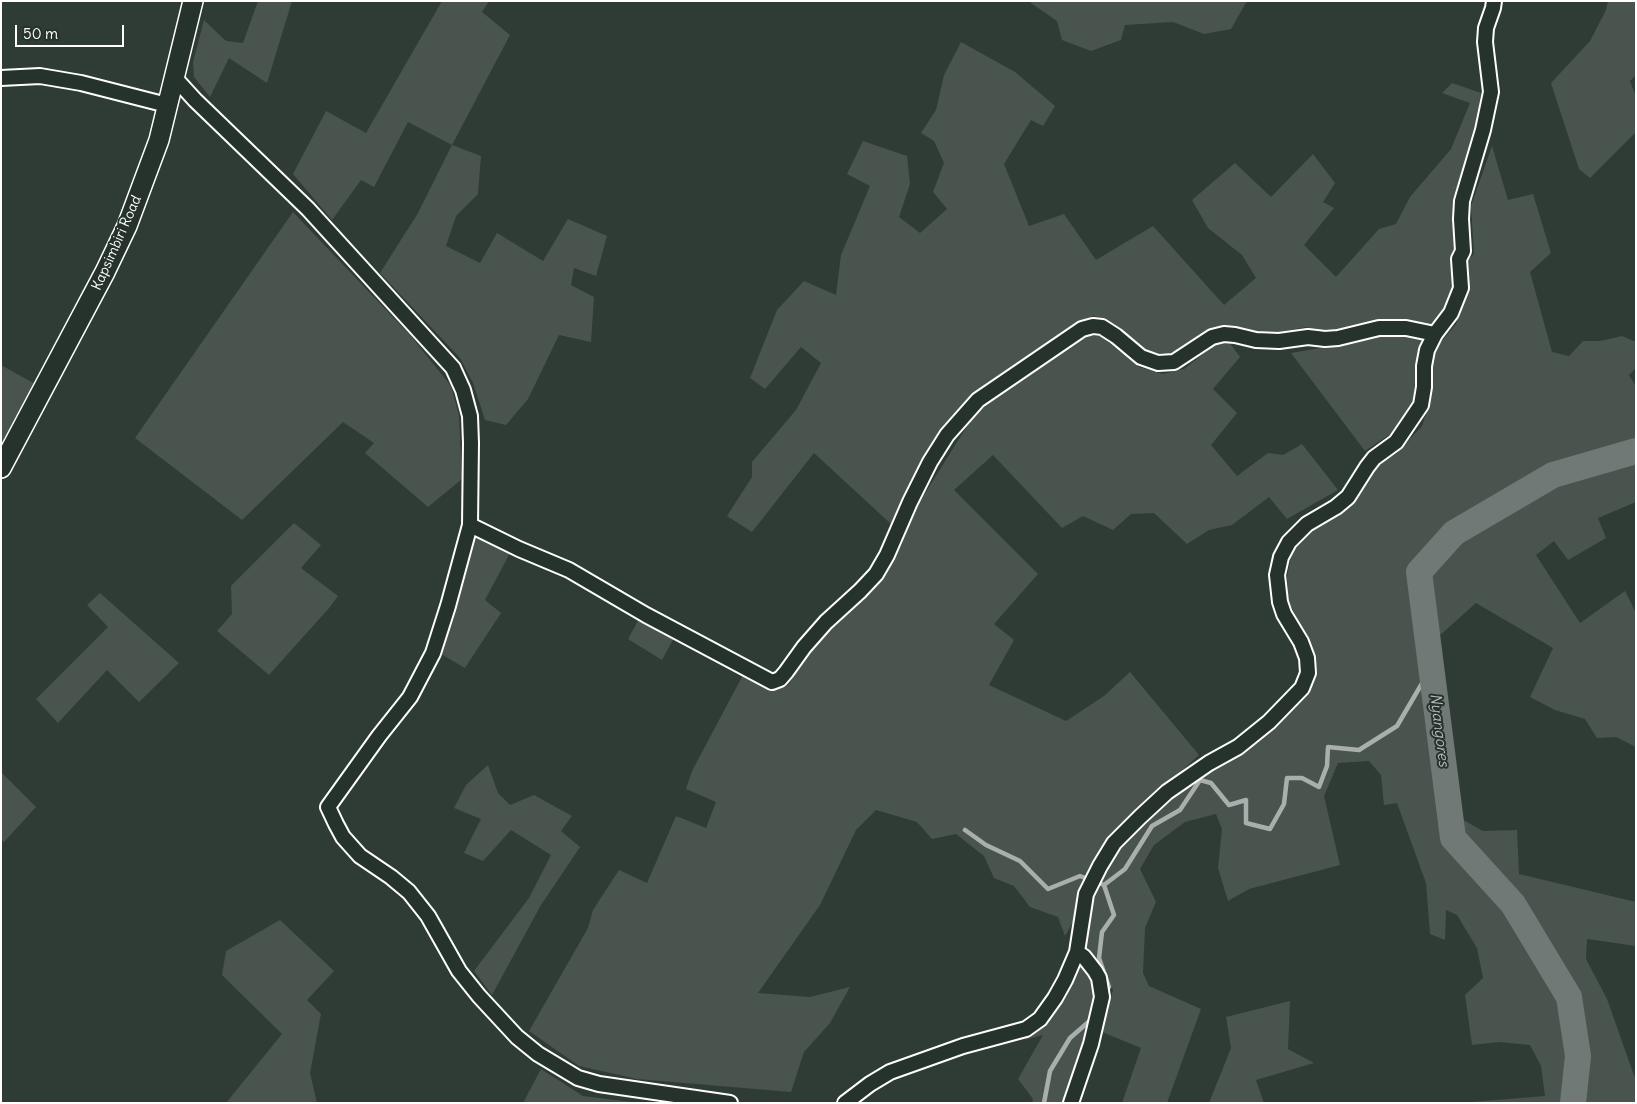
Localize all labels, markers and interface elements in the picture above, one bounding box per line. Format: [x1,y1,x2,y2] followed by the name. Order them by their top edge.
[18,15,126,47] scale bar
[23,24,58,43] text: 50 m
[89,193,145,293] street label: Kapsimbiri Road
[1426,692,1452,768] water label: Nyangores

